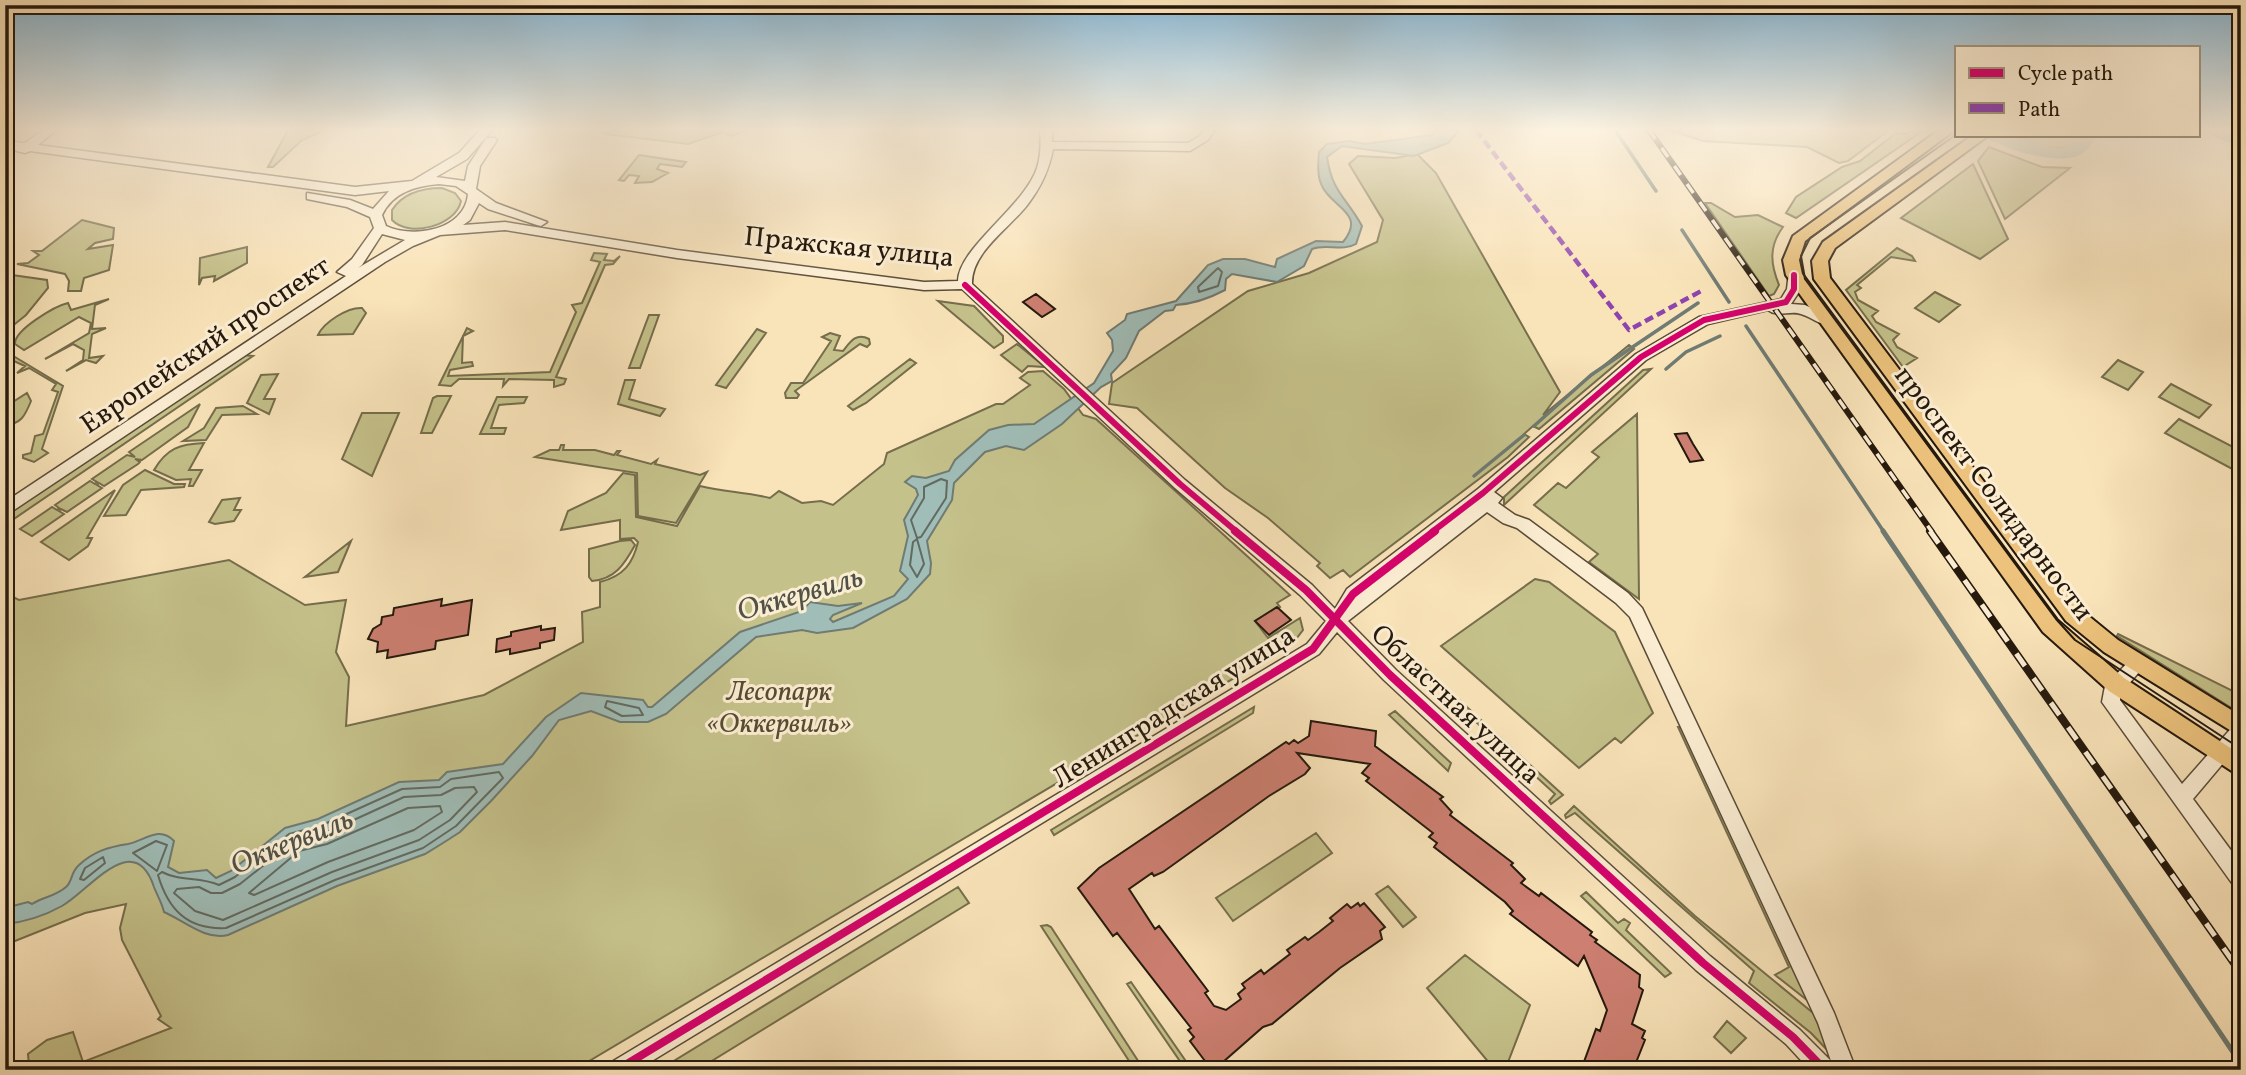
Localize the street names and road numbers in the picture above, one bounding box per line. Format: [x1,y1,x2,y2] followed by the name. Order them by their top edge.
[742,218,956,278] street label: Пражская улица
[73,248,339,444] street label: Европейский проспект
[1884,358,2102,630] street label: проспект Солидарности
[1361,616,1549,794] street label: Областная улица
[1045,617,1303,799] street label: Ленинградская улица

